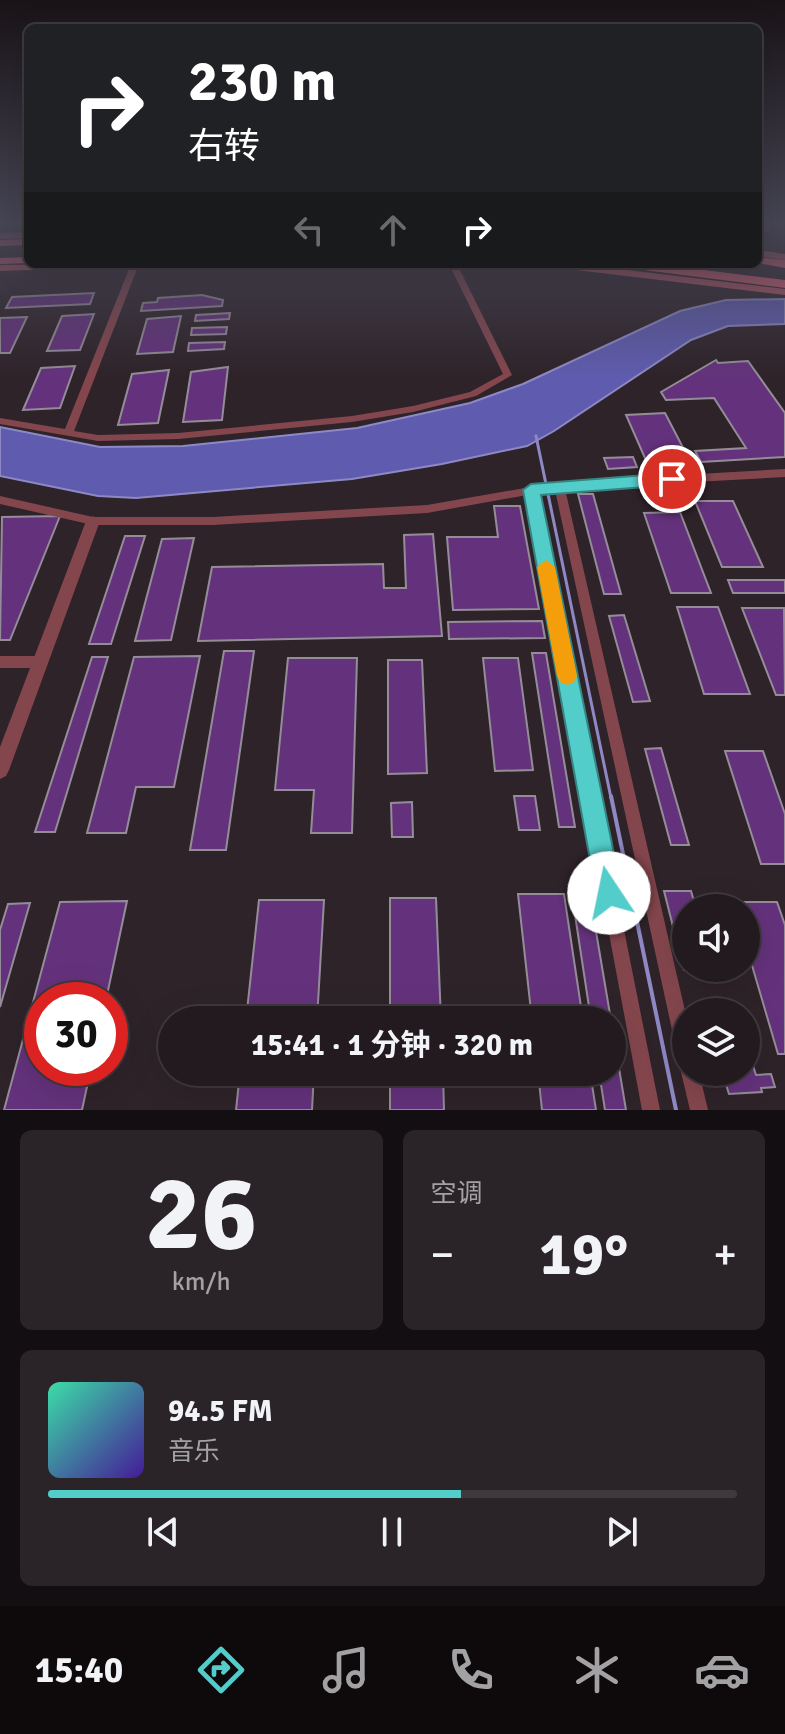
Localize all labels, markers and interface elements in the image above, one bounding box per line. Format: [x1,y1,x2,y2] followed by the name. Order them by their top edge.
[188,47,336,116] text: 230 m
[56,56,160,160] icon: right
[188,124,260,169] text: 右转
[287,208,331,252] icon: left
[371,208,415,252] icon: ahead
[455,208,499,252] icon: right
[638,445,706,513] pin
[650,457,694,501] icon: arrive
[567,851,651,935] position arrow
[672,894,760,1086] map controls
[672,894,760,982] button: sound
[24,982,128,1086] speed limit sign: 30
[672,998,760,1086] button: layers
[251,1027,533,1064] text: 15:41 · 1 分钟 · 320 m
[145,1150,257,1278] text: 26
[431,1178,483,1210] text: 空调
[539,1218,628,1292] text: 19°
[431,1228,454,1282] text: −
[713,1228,737,1282] text: +
[172,1266,231,1298] text: km/h
[168,1393,273,1430] text: 94.5 FM
[168,1436,220,1468] text: 音乐
[141,1510,185,1554] icon: previous
[370,1510,414,1554] icon: pause
[600,1510,644,1554] icon: next
[193,1642,249,1698] icon: directions
[318,1642,374,1698] icon: music
[443,1642,499,1698] icon: phone
[569,1642,625,1698] icon: climate
[694,1642,750,1698] icon: car
[35,1648,123,1693] text: 15:40

